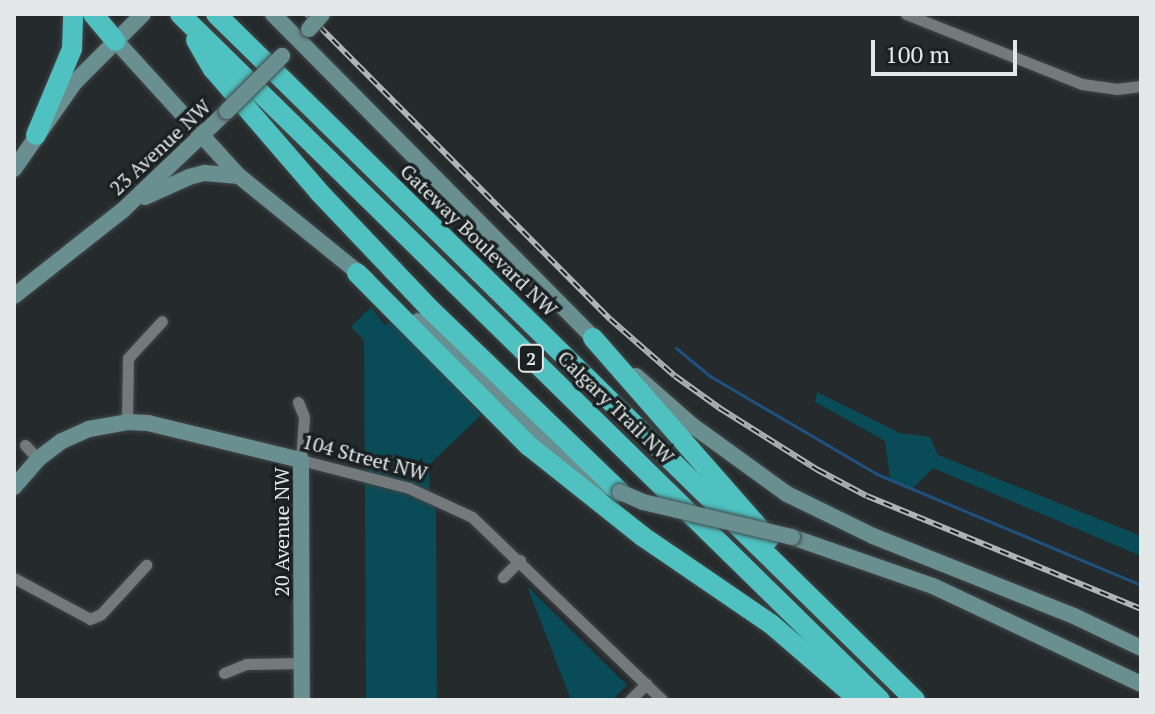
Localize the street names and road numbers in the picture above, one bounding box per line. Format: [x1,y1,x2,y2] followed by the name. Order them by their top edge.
[104,94,216,200] street label: 23 Avenue NW
[396,159,562,321] street label: Gateway Boulevard NW
[517,344,545,372] road number: 2
[553,345,679,469] street label: Calgary Trail NW
[300,429,430,485] street label: 104 Street NW
[269,467,293,597] street label: 20 Avenue NW

